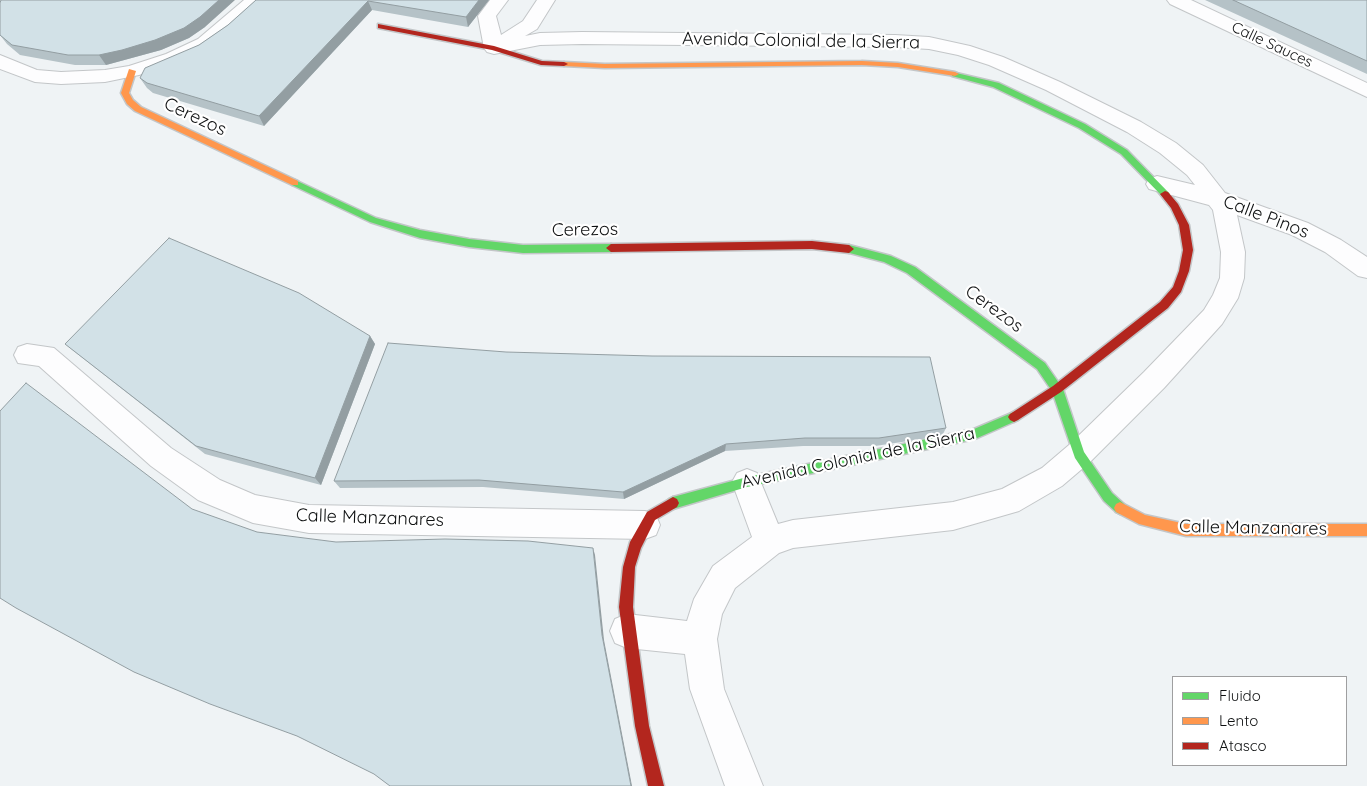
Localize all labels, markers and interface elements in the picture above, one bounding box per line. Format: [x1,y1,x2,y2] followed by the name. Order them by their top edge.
[1229,18,1315,72] street label: Calle Sauces
[682,28,920,54] street label: Avenida Colonial de la Sierra
[160,93,230,141] street label: Cerezos
[1220,191,1312,243] street label: Calle Pinos
[552,219,618,241] street label: Cerezos
[961,281,1027,337] street label: Cerezos
[739,423,977,493] street label: Avenida Colonial de la Sierra
[296,505,444,531] street label: Calle Manzanares
[1179,516,1327,540] street label: Calle Manzanares
[1172,676,1347,766] legend
[1219,686,1261,705] text: Fluido
[1219,711,1258,730] text: Lento
[1219,736,1267,755] text: Atasco

